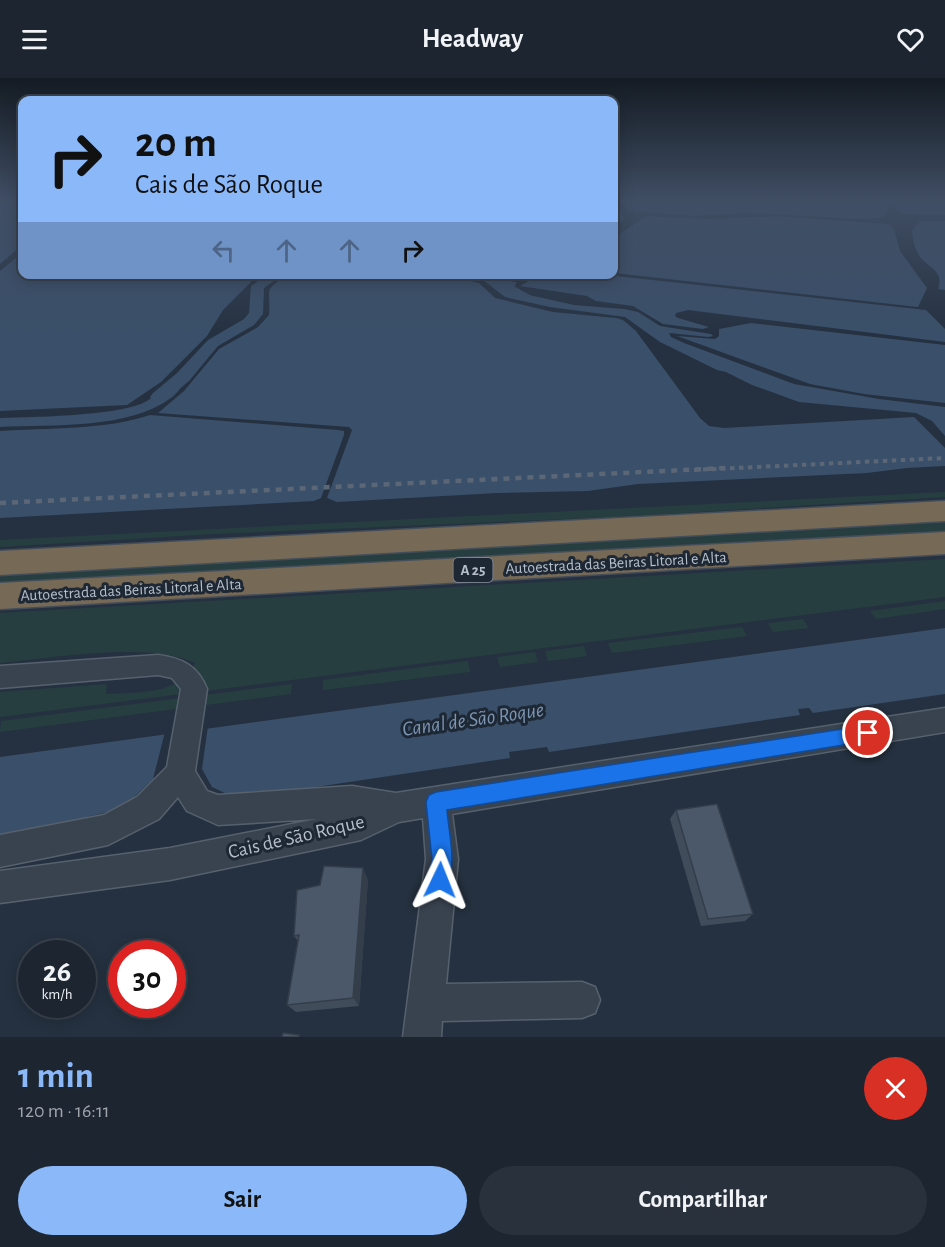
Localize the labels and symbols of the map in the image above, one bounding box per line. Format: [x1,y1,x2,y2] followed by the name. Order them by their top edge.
[505,549,727,577] street label: Autoestrada das Beiras Litoral e Alta
[454,558,492,582] road number: A 25
[20,576,242,604] street label: Autoestrada das Beiras Litoral e Alta
[401,699,545,740] water label: Canal de São Roque
[842,707,893,758] pin
[226,812,366,862] street label: Cais de São Roque
[408,848,472,912] position arrow
[108,940,186,1018] speed limit sign: 30

